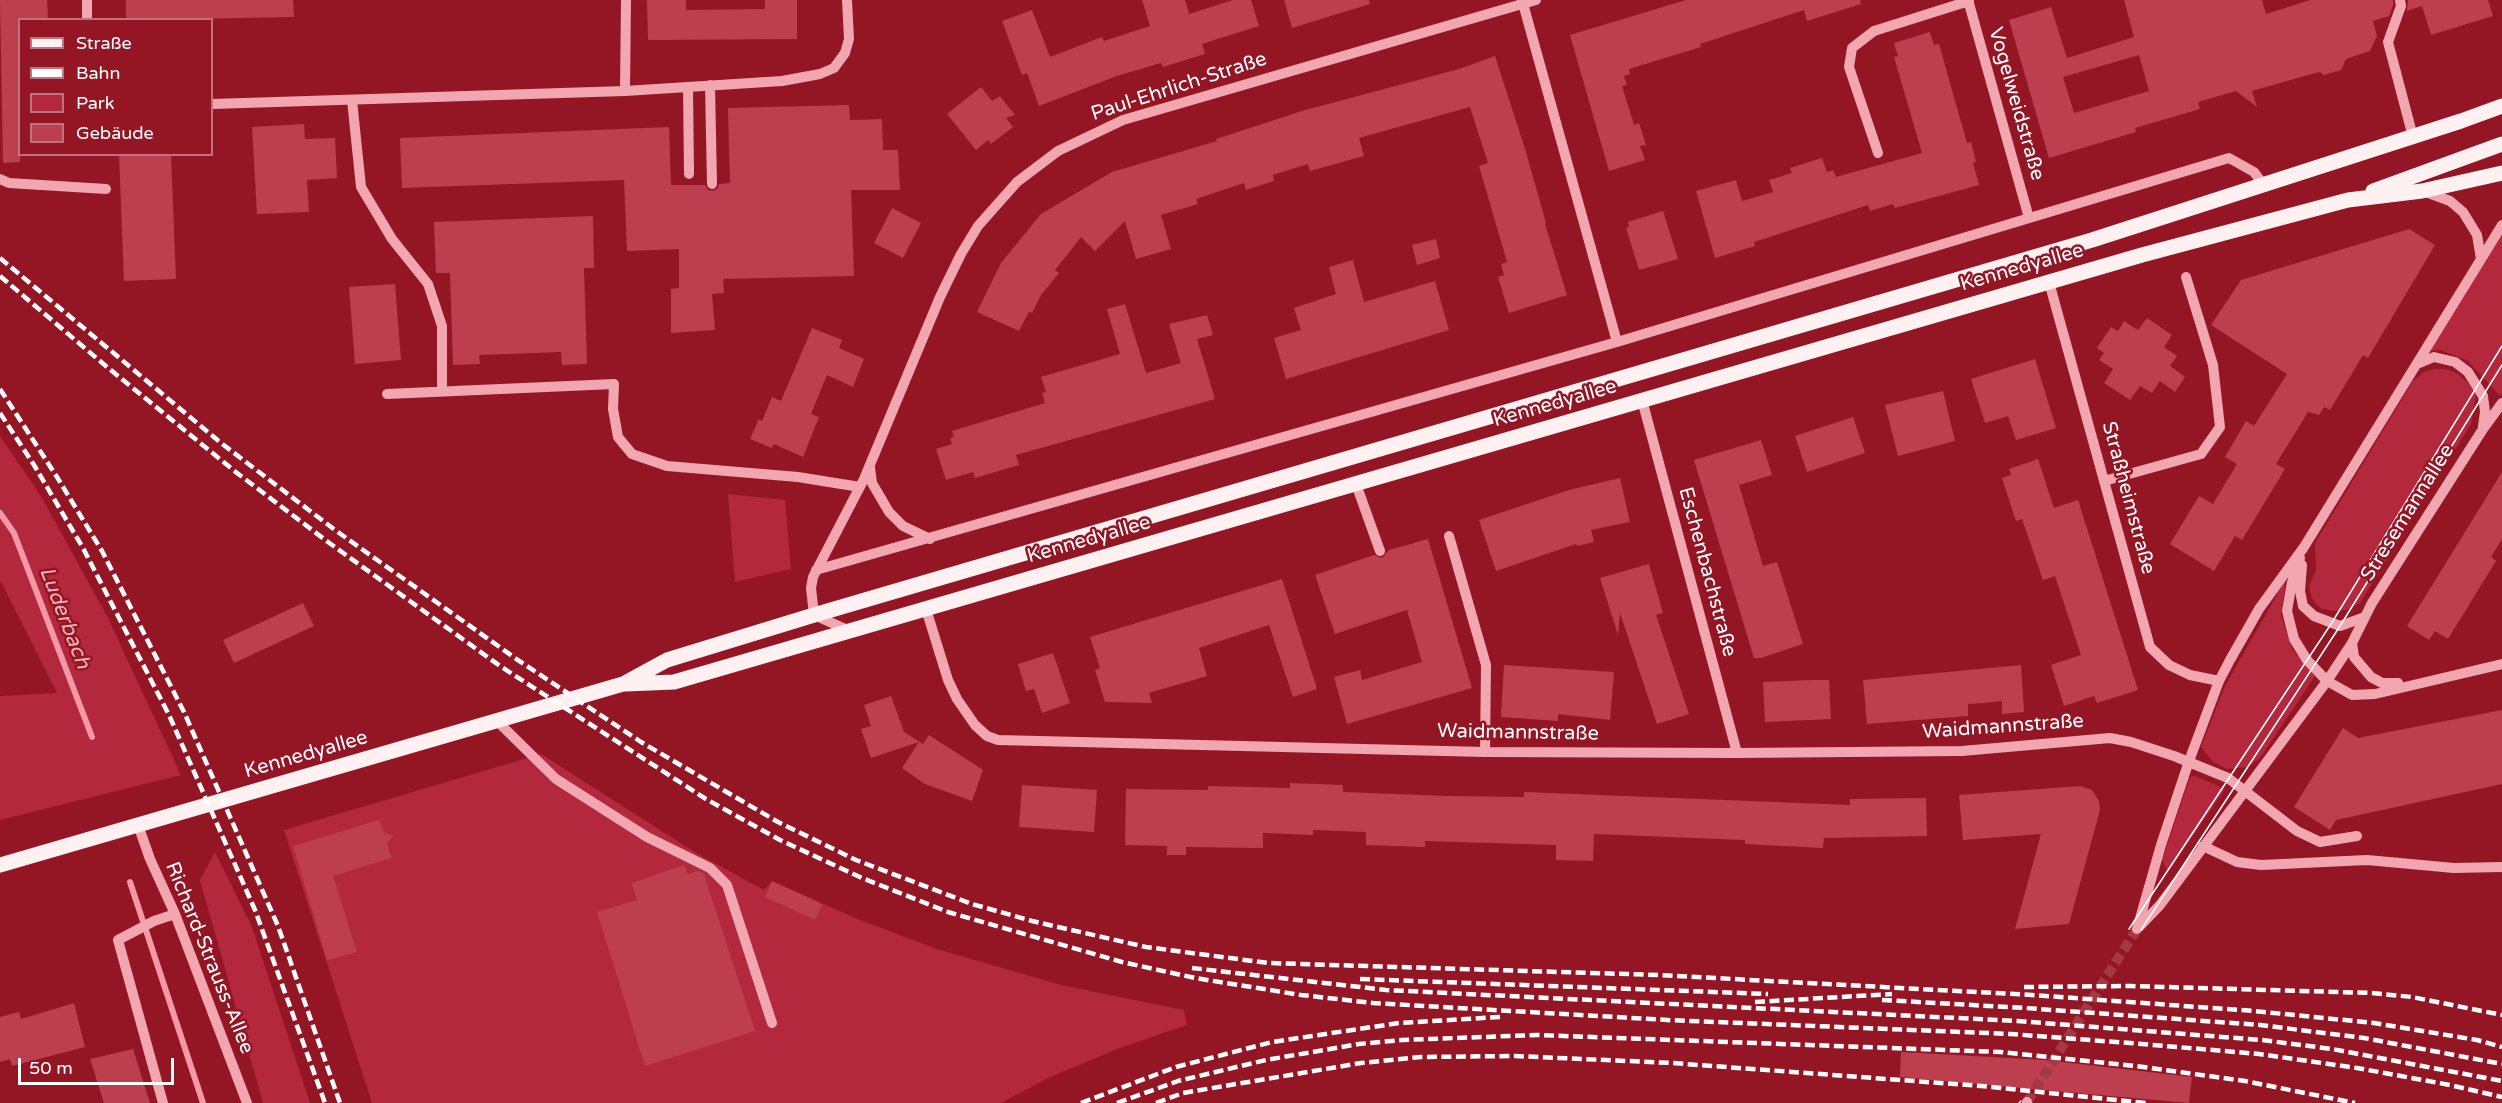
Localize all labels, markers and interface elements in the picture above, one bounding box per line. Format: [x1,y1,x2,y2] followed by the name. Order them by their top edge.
[18,18,213,156] legend
[1983,25,2049,183] street label: Vogelweidstraße
[76,32,132,54] text: Straße
[1088,47,1270,127] street label: Paul-Ehrlich-Straße
[76,62,121,84] text: Bahn
[76,92,114,114] text: Park
[76,122,154,144] text: Gebäude
[1957,239,2087,297] street label: Kennedyallee
[1490,375,1620,433] street label: Kennedyallee
[2096,419,2160,577] street label: Straßheimstraße
[2356,440,2460,586] street label: Stresemannallee
[1673,484,1741,660] street label: Eschenbachstraße
[1024,511,1154,569] street label: Kennedyallee
[33,563,95,673] water label: Luderbach
[1921,709,2085,745] street label: Waidmannstraße
[1437,720,1599,746] street label: Waidmannstraße
[241,726,371,784] street label: Kennedyallee
[160,859,258,1057] street label: Richard-Strauss-Allee
[21,1046,177,1084] scale bar
[29,1057,73,1079] text: 50 m

